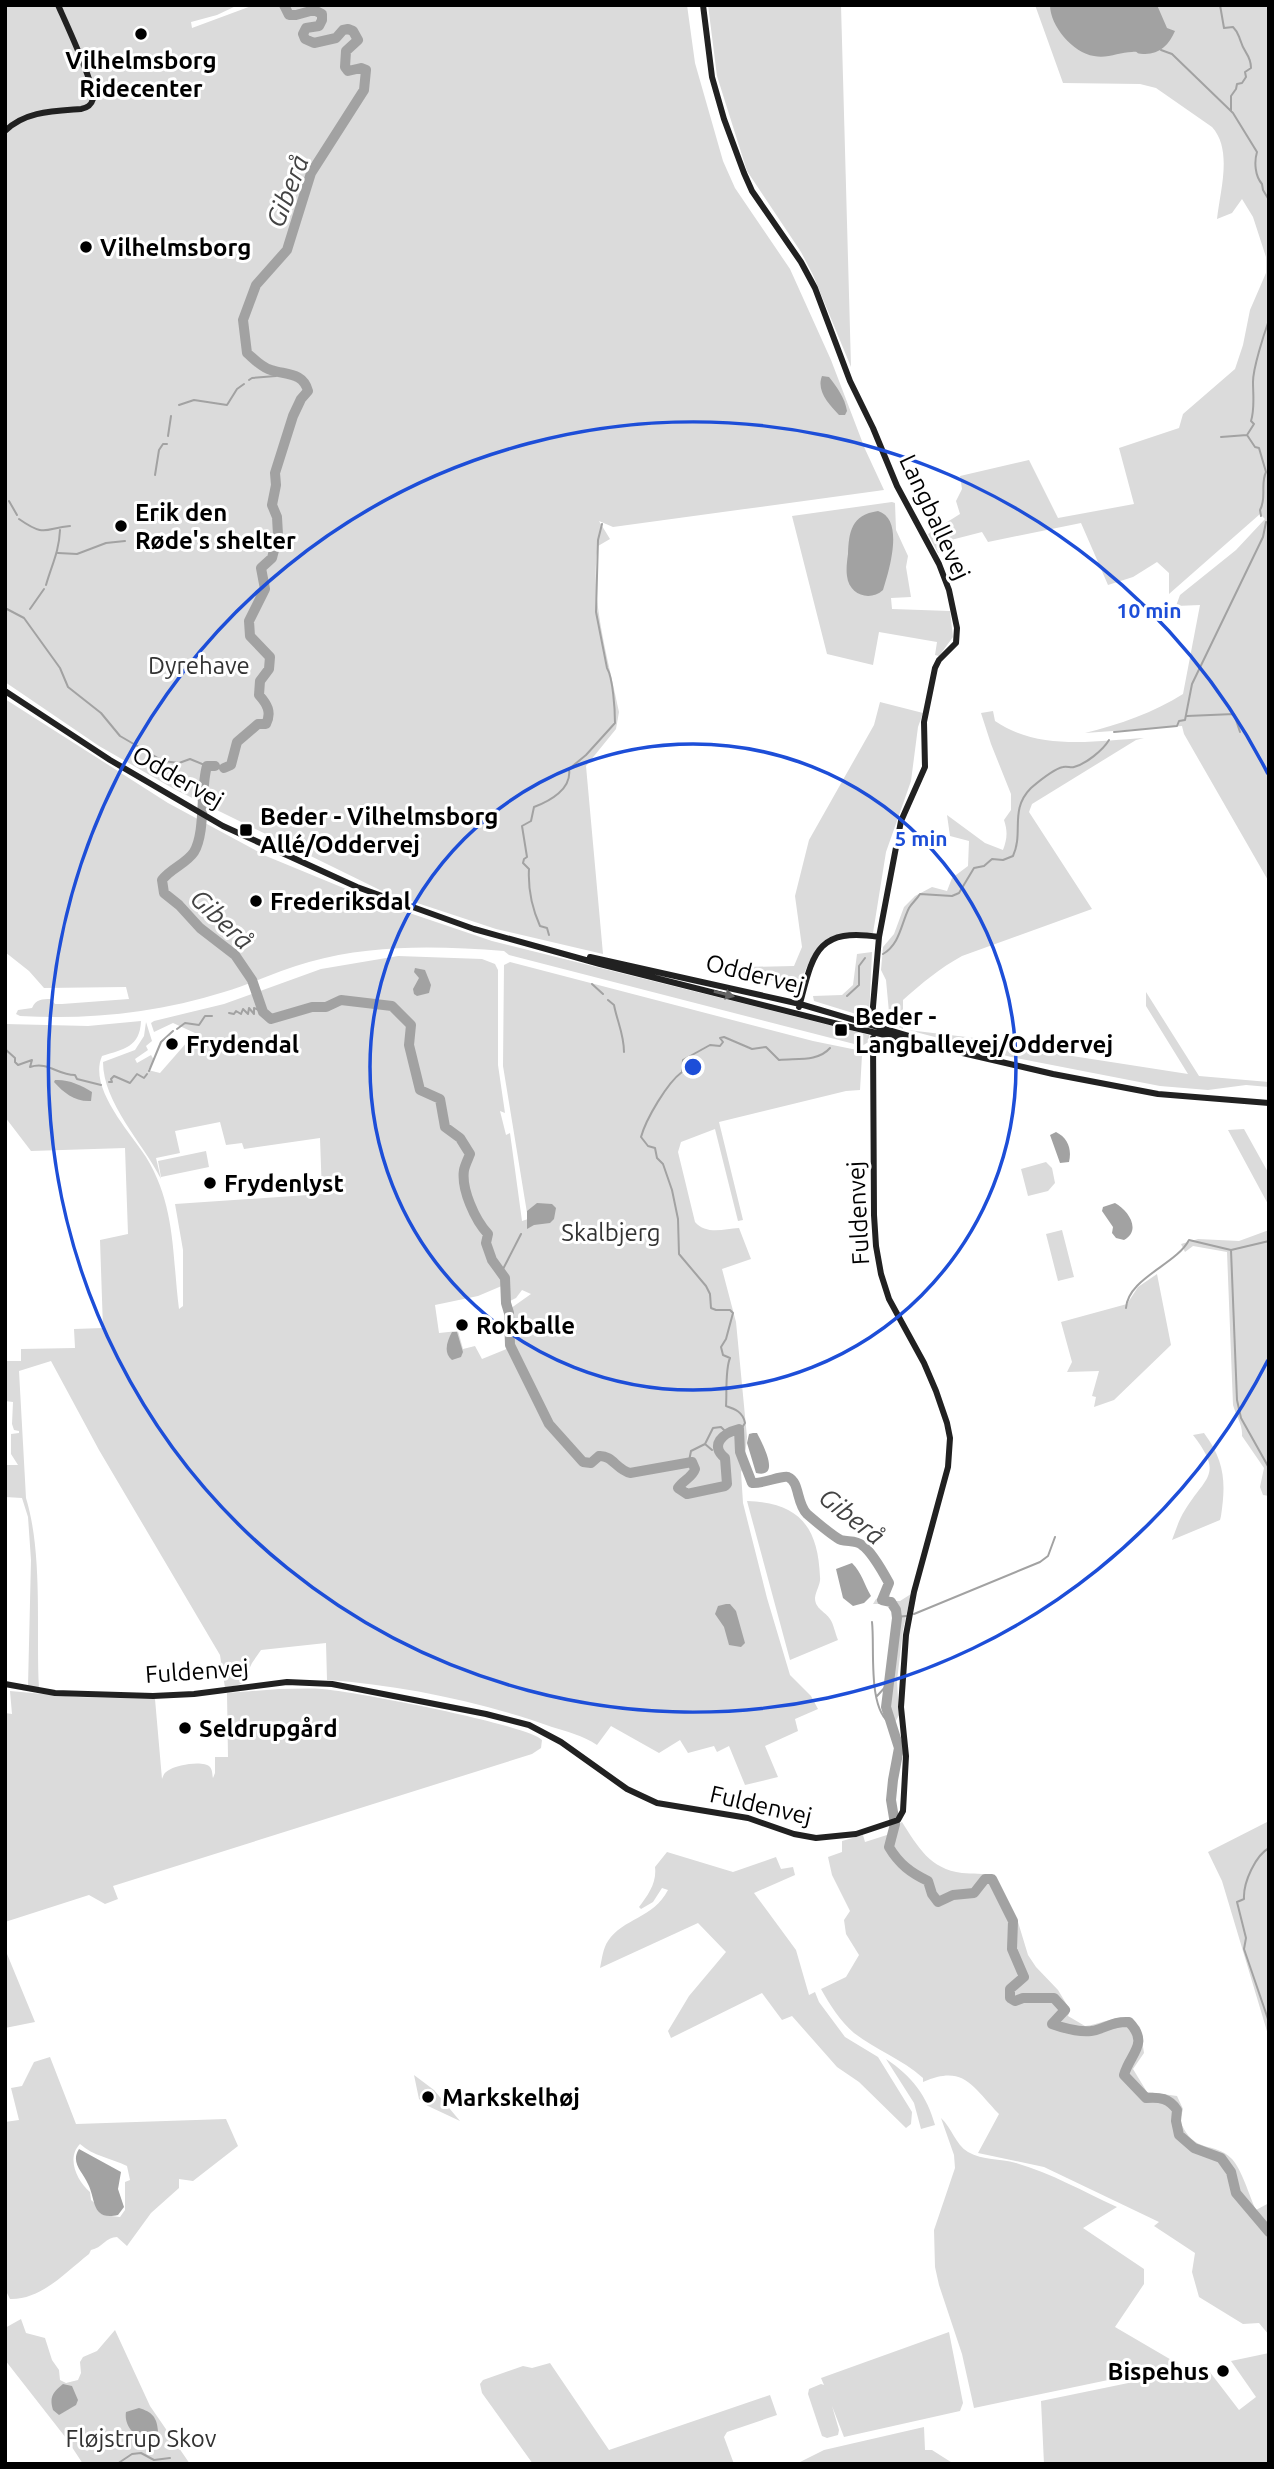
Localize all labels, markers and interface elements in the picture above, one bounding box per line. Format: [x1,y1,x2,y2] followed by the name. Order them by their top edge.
[133,26,149,42] marker: Vilhelmsborg Ridecenter
[65,47,217,102] place label: Vilhelmsborg Ridecenter
[260,151,314,231] water label: Giberå
[100,234,251,261] place label: Vilhelmsborg
[78,239,94,255] marker: Vilhelmsborg
[894,450,976,584] street label: Langballevej
[135,499,296,554] place label: Erik den Røde's shelter
[113,518,129,534] marker: Erik den Røde's shelter
[1117,598,1181,622] text: 10 min
[148,652,250,679] park label: Dyrehave
[128,740,228,814] street label: Oddervej
[260,803,498,858] place label: Beder - Vilhelmsborg Allé/Oddervej
[238,822,254,838] marker: Beder - Vilhelmsborg Allé/Oddervej
[894,826,948,850] text: 5 min
[185,883,259,955] water label: Giberå
[270,888,411,915] place label: Frederiksdal
[248,893,264,909] marker: Frederiksdal
[703,949,807,999] street label: Oddervej
[713,989,735,1000] one-way arrow
[855,1003,1113,1058] place label: Beder - Langballevej/Oddervej
[833,1022,849,1038] marker: Beder - Langballevej/Oddervej
[186,1031,299,1058] place label: Frydendal
[164,1036,180,1052] marker: Frydendal
[681,1055,705,1079] centre of rings
[842,1160,874,1266] street label: Fuldenvej
[224,1170,344,1197] place label: Frydenlyst
[202,1175,218,1191] marker: Frydenlyst
[561,1219,661,1246] park label: Skalbjerg
[476,1312,575,1339] place label: Rokballe
[454,1317,470,1333] marker: Rokballe
[814,1482,890,1550] water label: Giberå
[144,1654,250,1688] street label: Fuldenvej
[199,1715,338,1742] place label: Seldrupgård
[177,1720,193,1736] marker: Seldrupgård
[707,1780,815,1830] street label: Fuldenvej
[442,2084,580,2111] place label: Markskelhøj
[420,2089,436,2105] marker: Markskelhøj
[1107,2358,1209,2385] place label: Bispehus
[1215,2363,1231,2379] marker: Bispehus
[66,2425,217,2452] park label: Fløjstrup Skov

